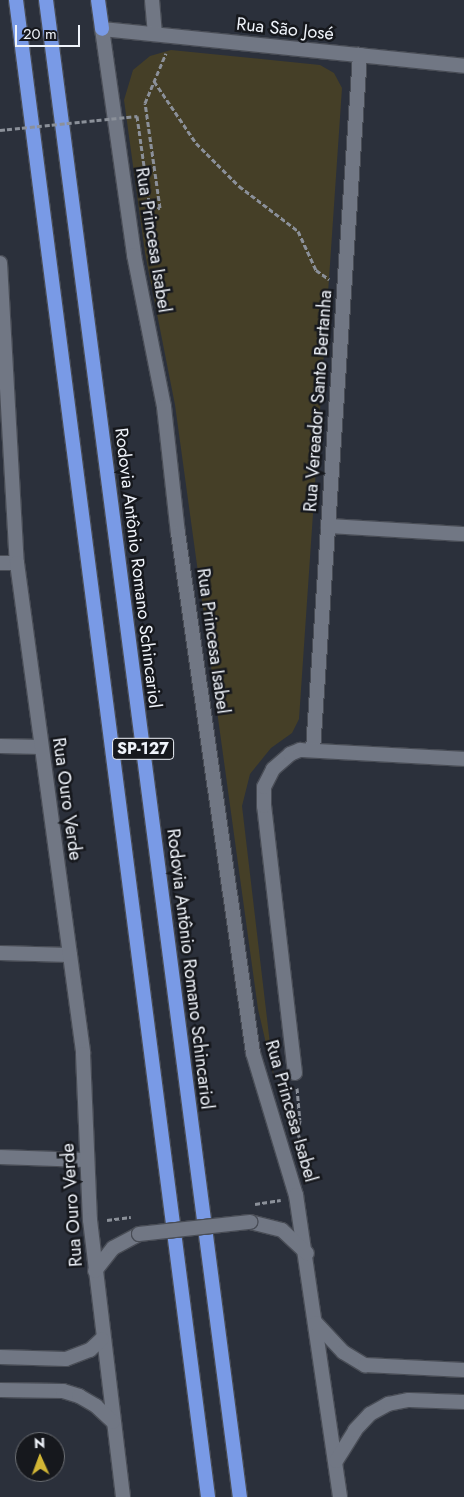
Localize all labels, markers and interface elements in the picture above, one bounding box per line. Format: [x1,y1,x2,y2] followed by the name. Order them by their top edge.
[235,13,335,45] street label: Rua São José
[18,15,82,47] scale bar
[23,23,57,45] text: 20 m
[131,166,175,314] street label: Rua Princesa Isabel
[299,289,337,513] street label: Rua Vereador Santo Bertanha
[110,426,166,710] street label: Rodovia Antônio Romano Schincariol
[192,567,234,715] street label: Rua Princesa Isabel
[48,736,86,862] street label: Rua Ouro Verde
[112,736,174,762] road number: SP-127
[162,827,218,1111] street label: Rodovia Antônio Romano Schincariol
[260,1038,322,1184] street label: Rua Princesa Isabel
[57,1142,87,1268] street label: Rua Ouro Verde
[15,1432,65,1482] north arrow
[34,1433,45,1453] text: N

